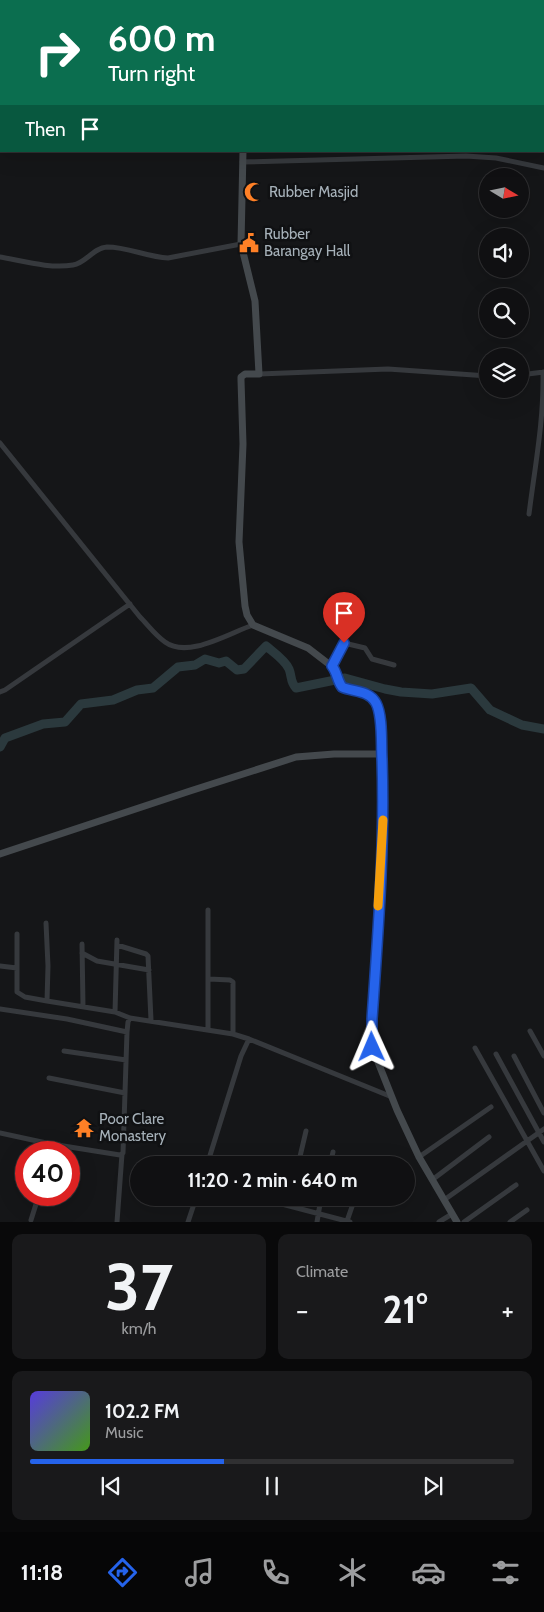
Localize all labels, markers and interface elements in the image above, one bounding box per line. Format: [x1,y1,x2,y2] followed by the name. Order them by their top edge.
[108,17,215,60] text: 600 m
[25,20,90,85] icon: right
[108,60,195,87] text: Turn right
[76,115,104,143] icon: arrive
[25,118,66,141] text: Then
[479,168,529,218] north arrow
[479,168,529,398] map controls
[243,181,265,203] mosque icon: Rubber Masjid
[269,183,358,201] place label: Rubber Masjid
[264,225,351,260] place label: Rubber Barangay Hall
[479,228,529,278] button: sound
[238,232,260,254] public building icon: Rubber Barangay Hall
[479,288,529,338] button: search
[479,348,529,398] button: layers
[323,592,365,643] pin
[330,599,358,627] icon: arrive
[345,1020,397,1072] position arrow
[99,1110,166,1145] place label: Poor Clare Monastery
[73,1117,95,1139] temple icon: Poor Clare Monastery
[15,1141,80,1206] speed limit sign: 40
[187,1169,358,1192] text: 11:20 · 2 min · 640 m
[105,1247,173,1326] text: 37
[296,1262,348,1281] text: Climate
[382,1286,428,1333] text: 21°
[296,1293,308,1327] text: −
[502,1293,514,1327] text: +
[121,1319,157,1338] text: km/h
[105,1400,180,1423] text: 102.2 FM
[105,1423,143,1442] text: Music
[97,1472,125,1500] icon: previous
[258,1472,286,1500] icon: pause
[419,1472,447,1500] icon: next
[105,1555,140,1590] icon: directions
[182,1555,217,1590] icon: music
[258,1555,293,1590] icon: phone
[335,1555,370,1590] icon: climate
[411,1555,446,1590] icon: car
[488,1555,523,1590] icon: filters
[21,1559,63,1586] text: 11:18

